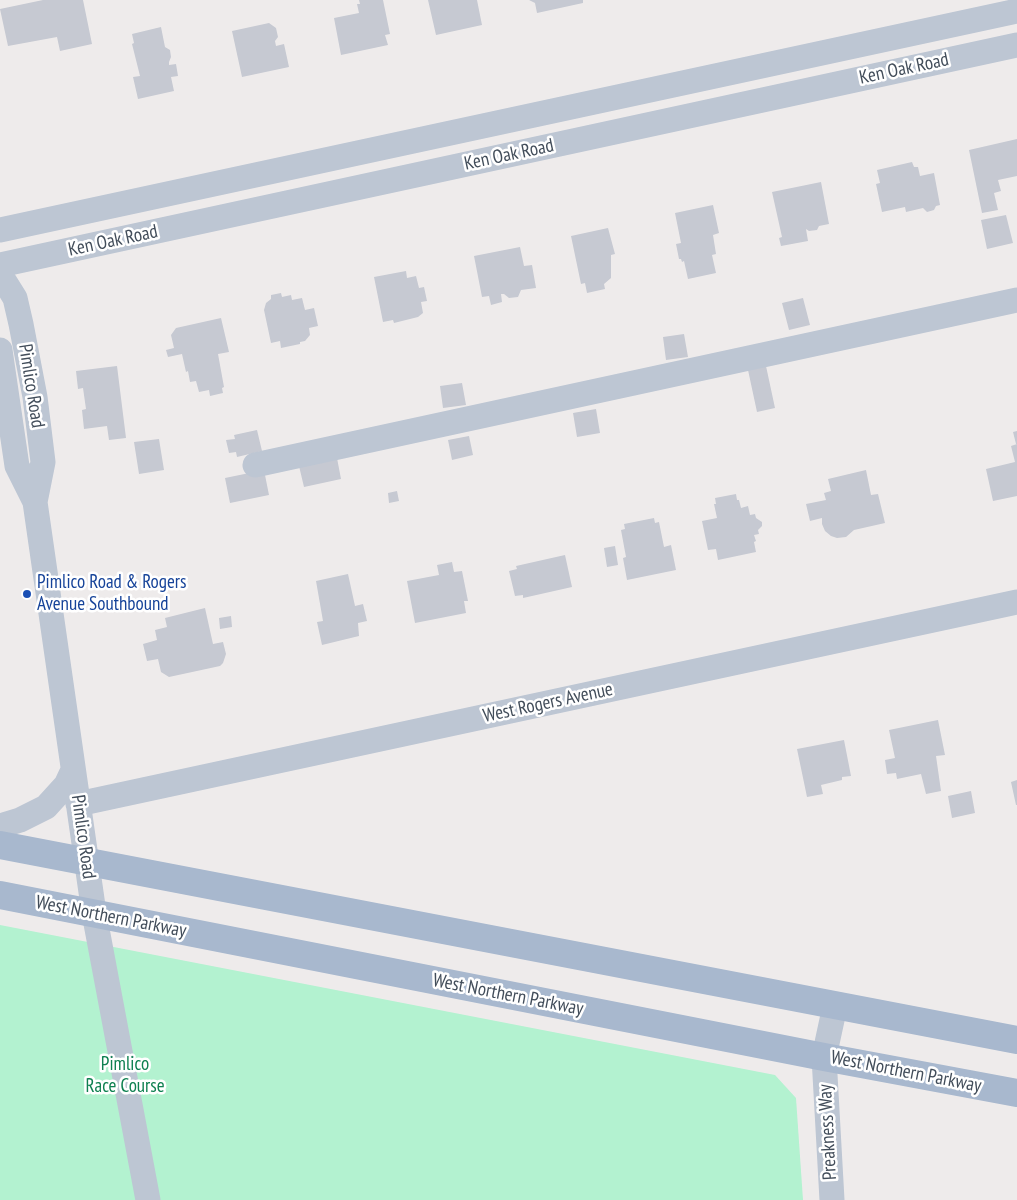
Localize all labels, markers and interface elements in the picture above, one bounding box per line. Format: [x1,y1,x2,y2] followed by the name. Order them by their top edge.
[857,48,951,90] street label: Ken Oak Road
[462,134,556,176] street label: Ken Oak Road
[66,220,160,262] street label: Ken Oak Road
[13,342,49,430] street label: Pimlico Road
[37,572,186,616] place label: Pimlico Road & Rogers Avenue Southbound
[21,588,33,600] marker: Pimlico Road & Rogers Avenue Southbound
[481,678,615,728] street label: West Rogers Avenue
[66,793,100,881] street label: Pimlico Road
[34,891,188,943] street label: West Northern Parkway
[431,969,585,1021] street label: West Northern Parkway
[829,1046,983,1098] street label: West Northern Parkway
[85,1054,165,1098] park label: Pimlico Race Course
[814,1083,842,1181] street label: Preakness Way

